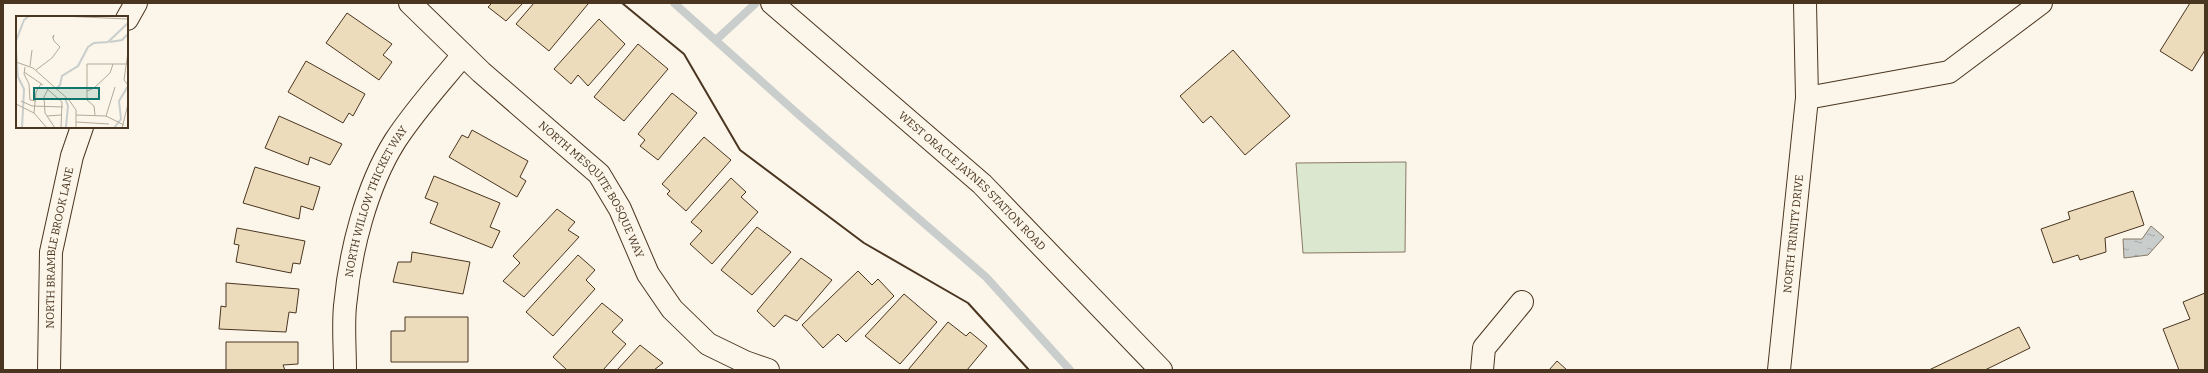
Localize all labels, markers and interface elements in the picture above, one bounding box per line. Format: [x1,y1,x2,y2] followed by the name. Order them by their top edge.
[16,16,128,128] inset map
[896,109,1048,253] street label: WEST ORACLE JAYNES STATION ROAD
[536,119,647,261] street label: NORTH MESQUITE BOSQUE WAY
[343,123,411,278] street label: NORTH WILLOW THICKET WAY
[44,166,76,329] street label: NORTH BRAMBLE BROOK LANE
[1781,174,1806,294] street label: NORTH TRINITY DRIVE

